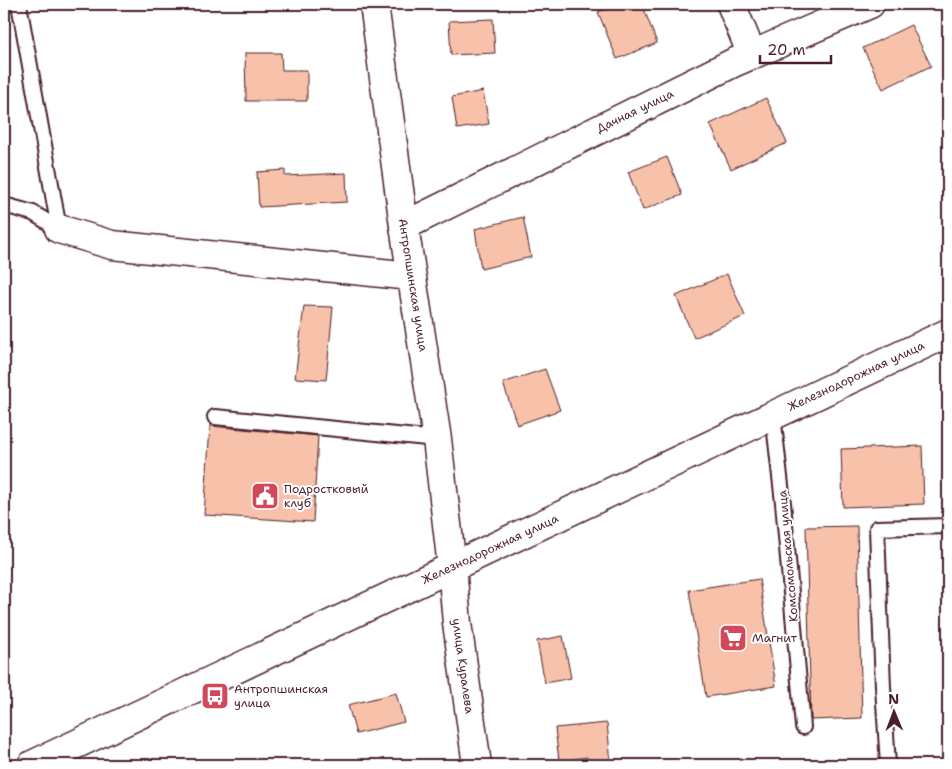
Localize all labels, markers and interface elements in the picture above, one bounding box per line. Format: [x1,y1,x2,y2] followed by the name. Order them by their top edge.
[760,32,831,64] scale bar
[767,40,806,60] text: 20 m
[594,85,677,137] street label: Дачная улица
[395,217,431,353] street label: Антропшинская улица
[785,337,927,415] street label: Железнодорожная улица
[250,481,280,511] public building icon: Подростковый клуб
[284,481,369,511] place label: Подростковый клуб
[774,489,802,623] street label: Комсомольская улица
[419,510,561,588] street label: Железнодорожная улица
[448,617,478,715] street label: улица Куралева
[718,623,748,653] supermarket icon: Магнит
[752,630,798,646] place label: Магнит
[200,681,230,711] bus stop icon: Антропшинская улица
[234,681,328,711] place label: Антропшинская улица
[870,686,920,736] north arrow
[888,690,899,708] text: N

